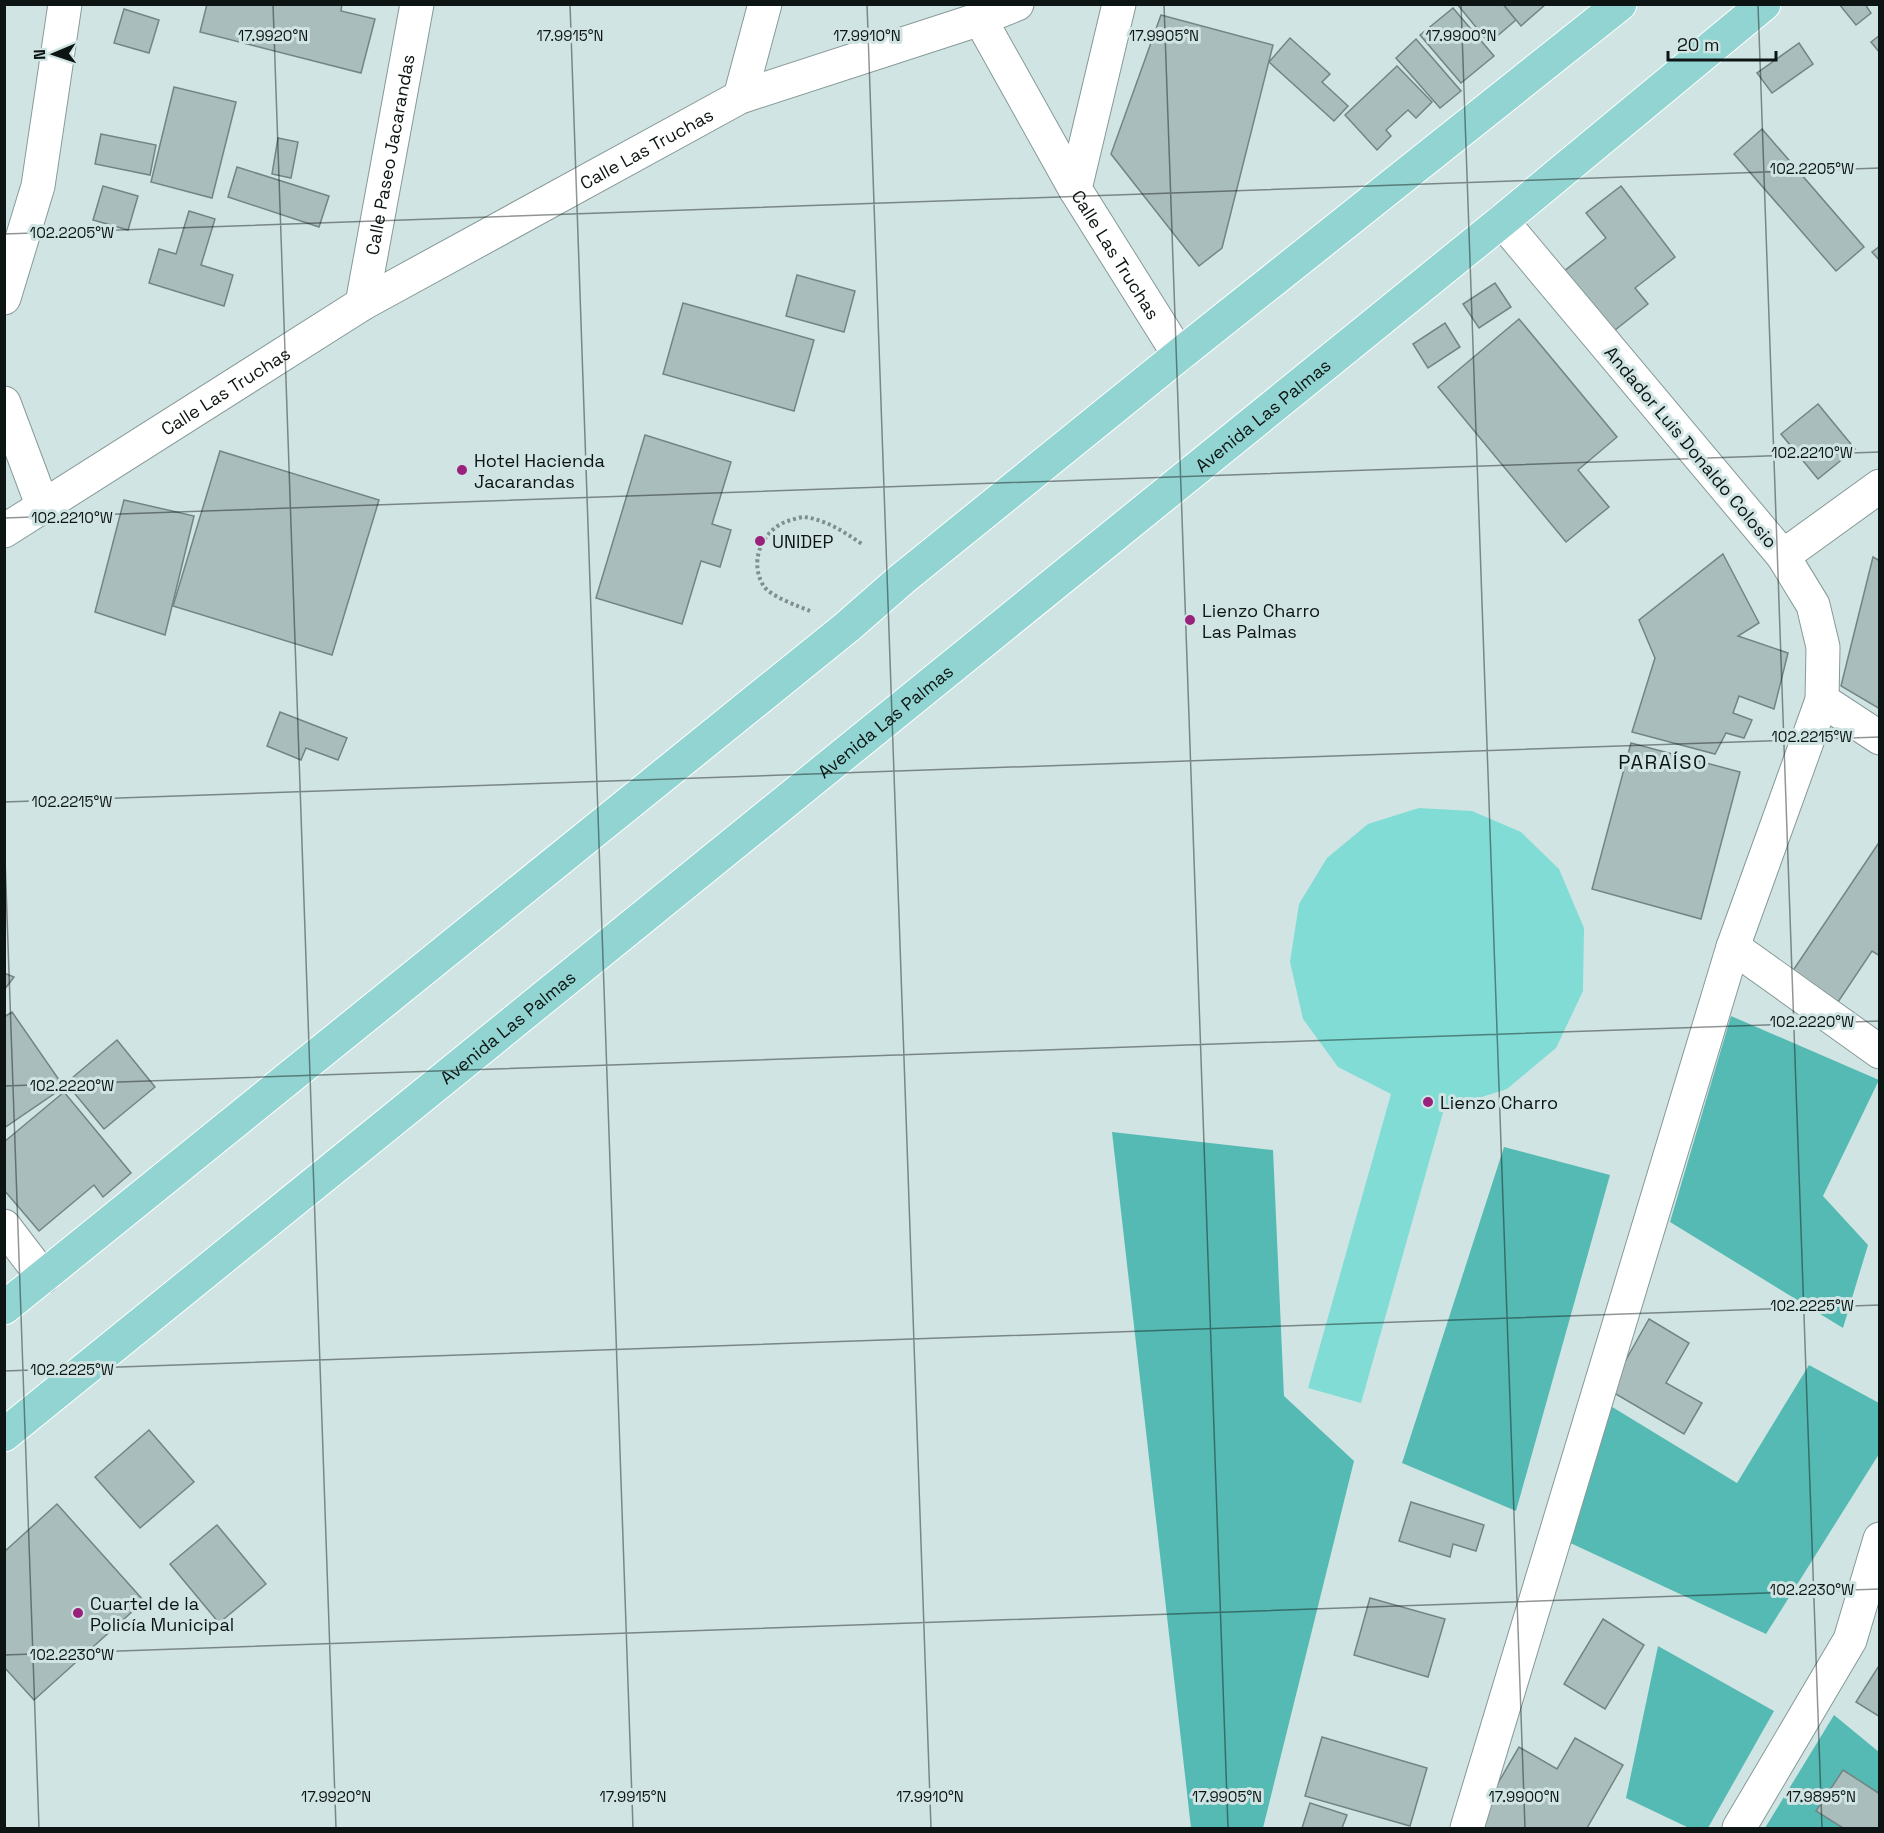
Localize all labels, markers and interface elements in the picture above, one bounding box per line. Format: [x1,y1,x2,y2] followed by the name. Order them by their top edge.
[24,24,84,84] north arrow
[1668,24,1776,62] scale bar
[238,26,308,45] text: 17.9920°N
[537,26,603,45] text: 17.9915°N
[833,26,901,45] text: 17.9910°N
[1129,26,1199,45] text: 17.9905°N
[1426,26,1496,45] text: 17.9900°N
[1677,33,1720,56] text: 20 m
[29,49,50,60] text: N
[360,52,419,257] street label: Calle Paseo Jacarandas
[576,103,717,194] street label: Calle Las Truchas
[1770,159,1854,178] text: 102.2205°W
[1067,185,1165,323] street label: Calle Las Truchas
[30,223,114,242] text: 102.2205°W
[156,341,294,440] street label: Calle Las Truchas
[1600,341,1782,553] street label: Andador Luis Donaldo Colosio
[1190,353,1335,477] street label: Avenida Las Palmas
[1771,443,1853,462] text: 102.2210°W
[474,449,605,493] place label: Hotel Hacienda Jacarandas
[455,463,469,477] marker: Hotel Hacienda Jacarandas
[31,508,113,527] text: 102.2210°W
[772,530,833,553] place label: UNIDEP
[753,534,767,548] marker: UNIDEP
[1202,599,1320,643] place label: Lienzo Charro Las Palmas
[1183,613,1197,627] marker: Lienzo Charro Las Palmas
[813,659,958,783] street label: Avenida Las Palmas
[1772,727,1852,746] text: 102.2215°W
[1618,749,1708,775] district label: PARAÍSO
[32,792,112,811] text: 102.2215°W
[435,965,580,1089] street label: Avenida Las Palmas
[1770,1012,1854,1031] text: 102.2220°W
[30,1076,114,1095] text: 102.2220°W
[1440,1091,1558,1114] place label: Lienzo Charro
[1421,1095,1435,1109] marker: Lienzo Charro
[1770,1296,1854,1315] text: 102.2225°W
[30,1360,114,1379] text: 102.2225°W
[1770,1580,1854,1599] text: 102.2230°W
[90,1592,234,1636] place label: Cuartel de la Policía Municipal
[71,1606,85,1620] marker: Cuartel de la Policía Municipal
[30,1645,114,1664] text: 102.2230°W
[301,1787,371,1806] text: 17.9920°N
[600,1787,666,1806] text: 17.9915°N
[896,1787,964,1806] text: 17.9910°N
[1192,1787,1262,1806] text: 17.9905°N
[1489,1787,1559,1806] text: 17.9900°N
[1786,1787,1856,1806] text: 17.9895°N

